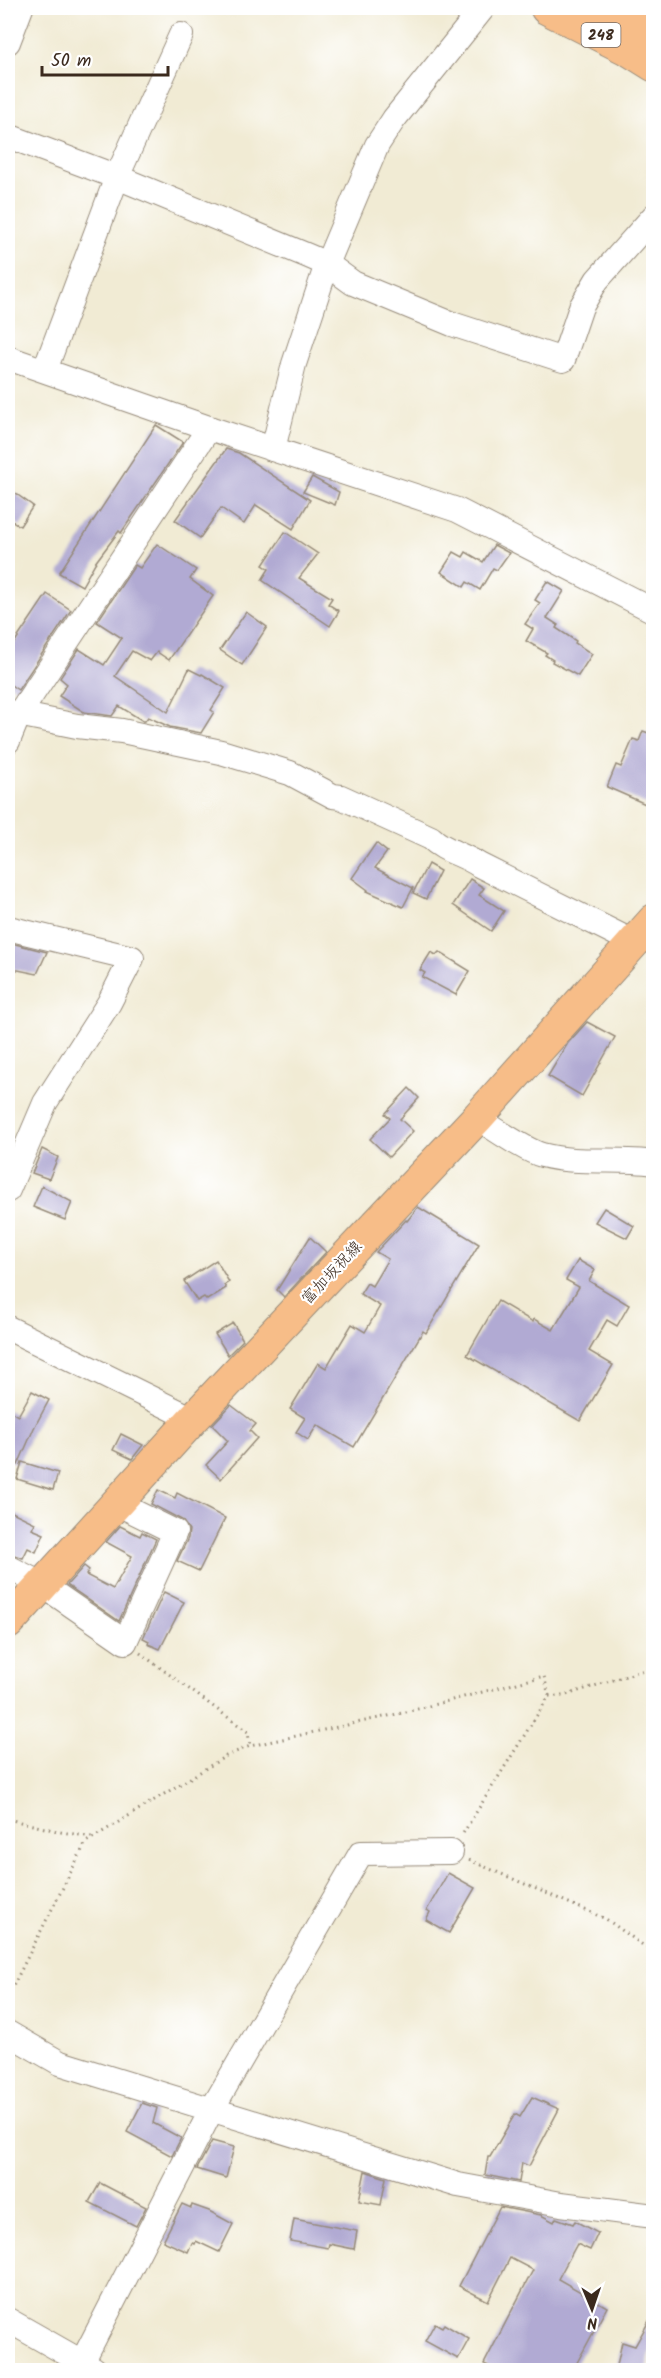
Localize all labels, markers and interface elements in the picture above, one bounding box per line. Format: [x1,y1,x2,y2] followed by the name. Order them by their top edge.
[582,23,620,47] road number: 248
[42,39,168,77] scale bar
[51,47,91,76] text: 50 m
[296,1235,369,1311] street label: 富加坂祝線
[562,2279,622,2339] north arrow
[587,2310,598,2335] text: N

